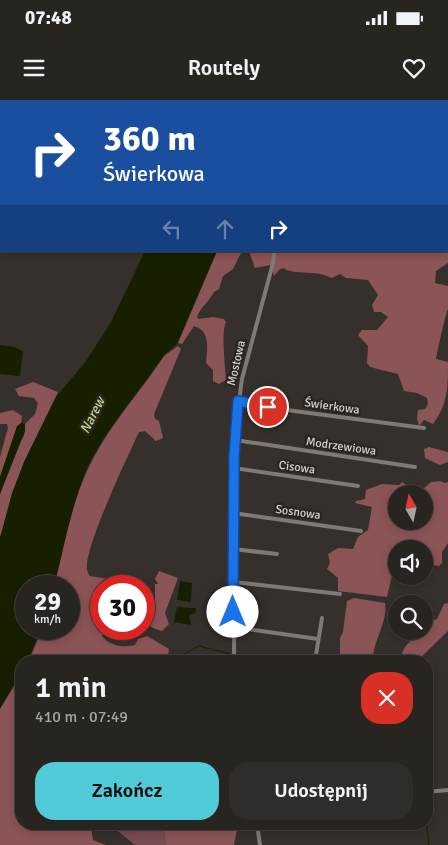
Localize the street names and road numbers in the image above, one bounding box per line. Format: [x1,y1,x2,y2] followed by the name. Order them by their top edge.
[224,339,249,387] street label: Mostowa
[303,395,360,418] street label: Świerkowa
[305,434,377,459] street label: Modrzewiowa
[278,458,316,477] street label: Cisowa
[274,502,321,523] street label: Sosnowa

